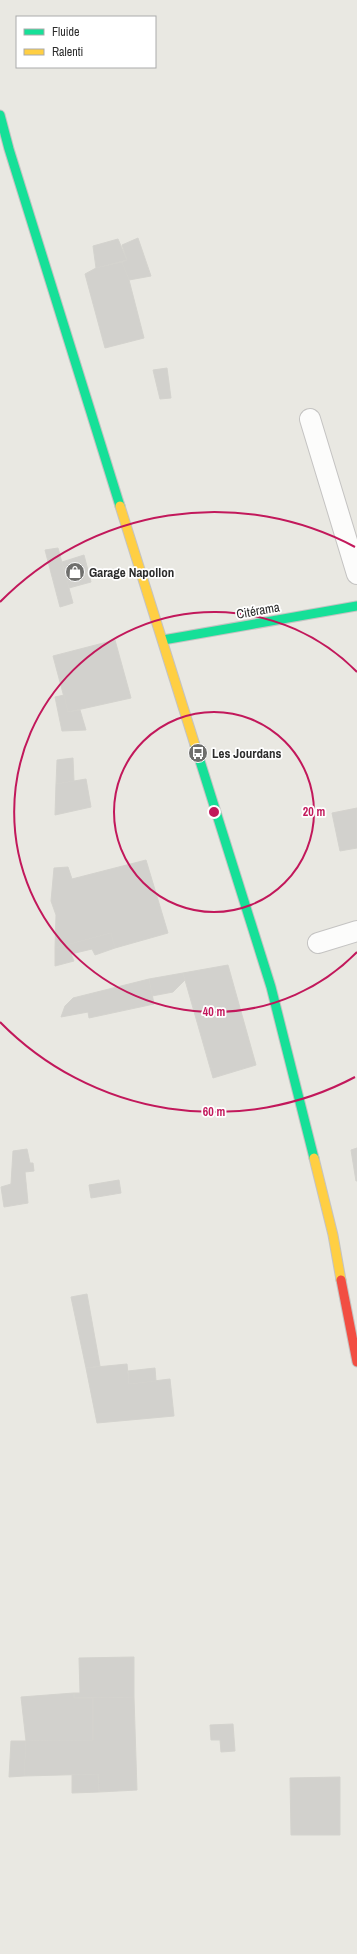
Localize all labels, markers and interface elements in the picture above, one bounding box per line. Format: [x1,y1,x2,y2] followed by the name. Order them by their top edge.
[16,16,156,68] legend
[52,24,79,40] text: Fluide
[52,44,83,60] text: Ralenti
[64,561,86,583] shop icon: Garage Napollon
[89,564,174,581] place label: Garage Napollon
[235,598,281,623] street label: Citérama
[187,742,209,764] bus stop icon: Les Jourdans
[212,745,281,762] place label: Les Jourdans
[303,804,325,820] text: 20 m
[207,805,221,819] centre of rings
[203,1004,225,1020] text: 40 m
[203,1104,225,1120] text: 60 m

